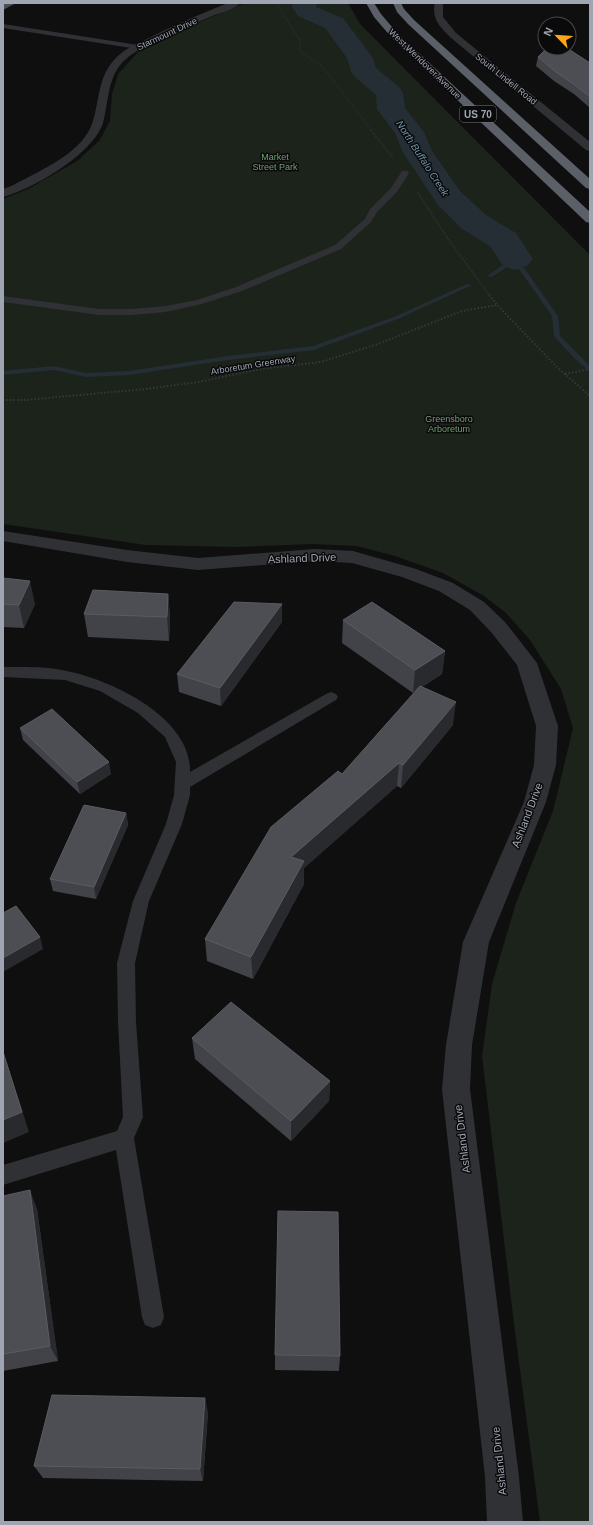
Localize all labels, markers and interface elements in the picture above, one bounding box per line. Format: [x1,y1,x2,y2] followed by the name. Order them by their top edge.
[135,16,199,52] street label: Starmount Drive
[537,16,577,56] north arrow
[541,26,555,38] text: N
[387,27,463,101] street label: West Wendover Avenue
[473,51,539,107] street label: South Lindell Road
[460,106,496,122] road number: US 70
[394,118,452,199] water label: North Buffalo Creek
[252,152,298,172] park label: Market Street Park
[210,353,297,377] street label: Arboretum Greenway
[425,414,473,434] park label: Greensboro Arboretum
[268,551,336,565] street label: Ashland Drive
[509,781,545,849] street label: Ashland Drive
[452,1104,472,1174] street label: Ashland Drive
[489,1426,509,1496] street label: Ashland Drive

